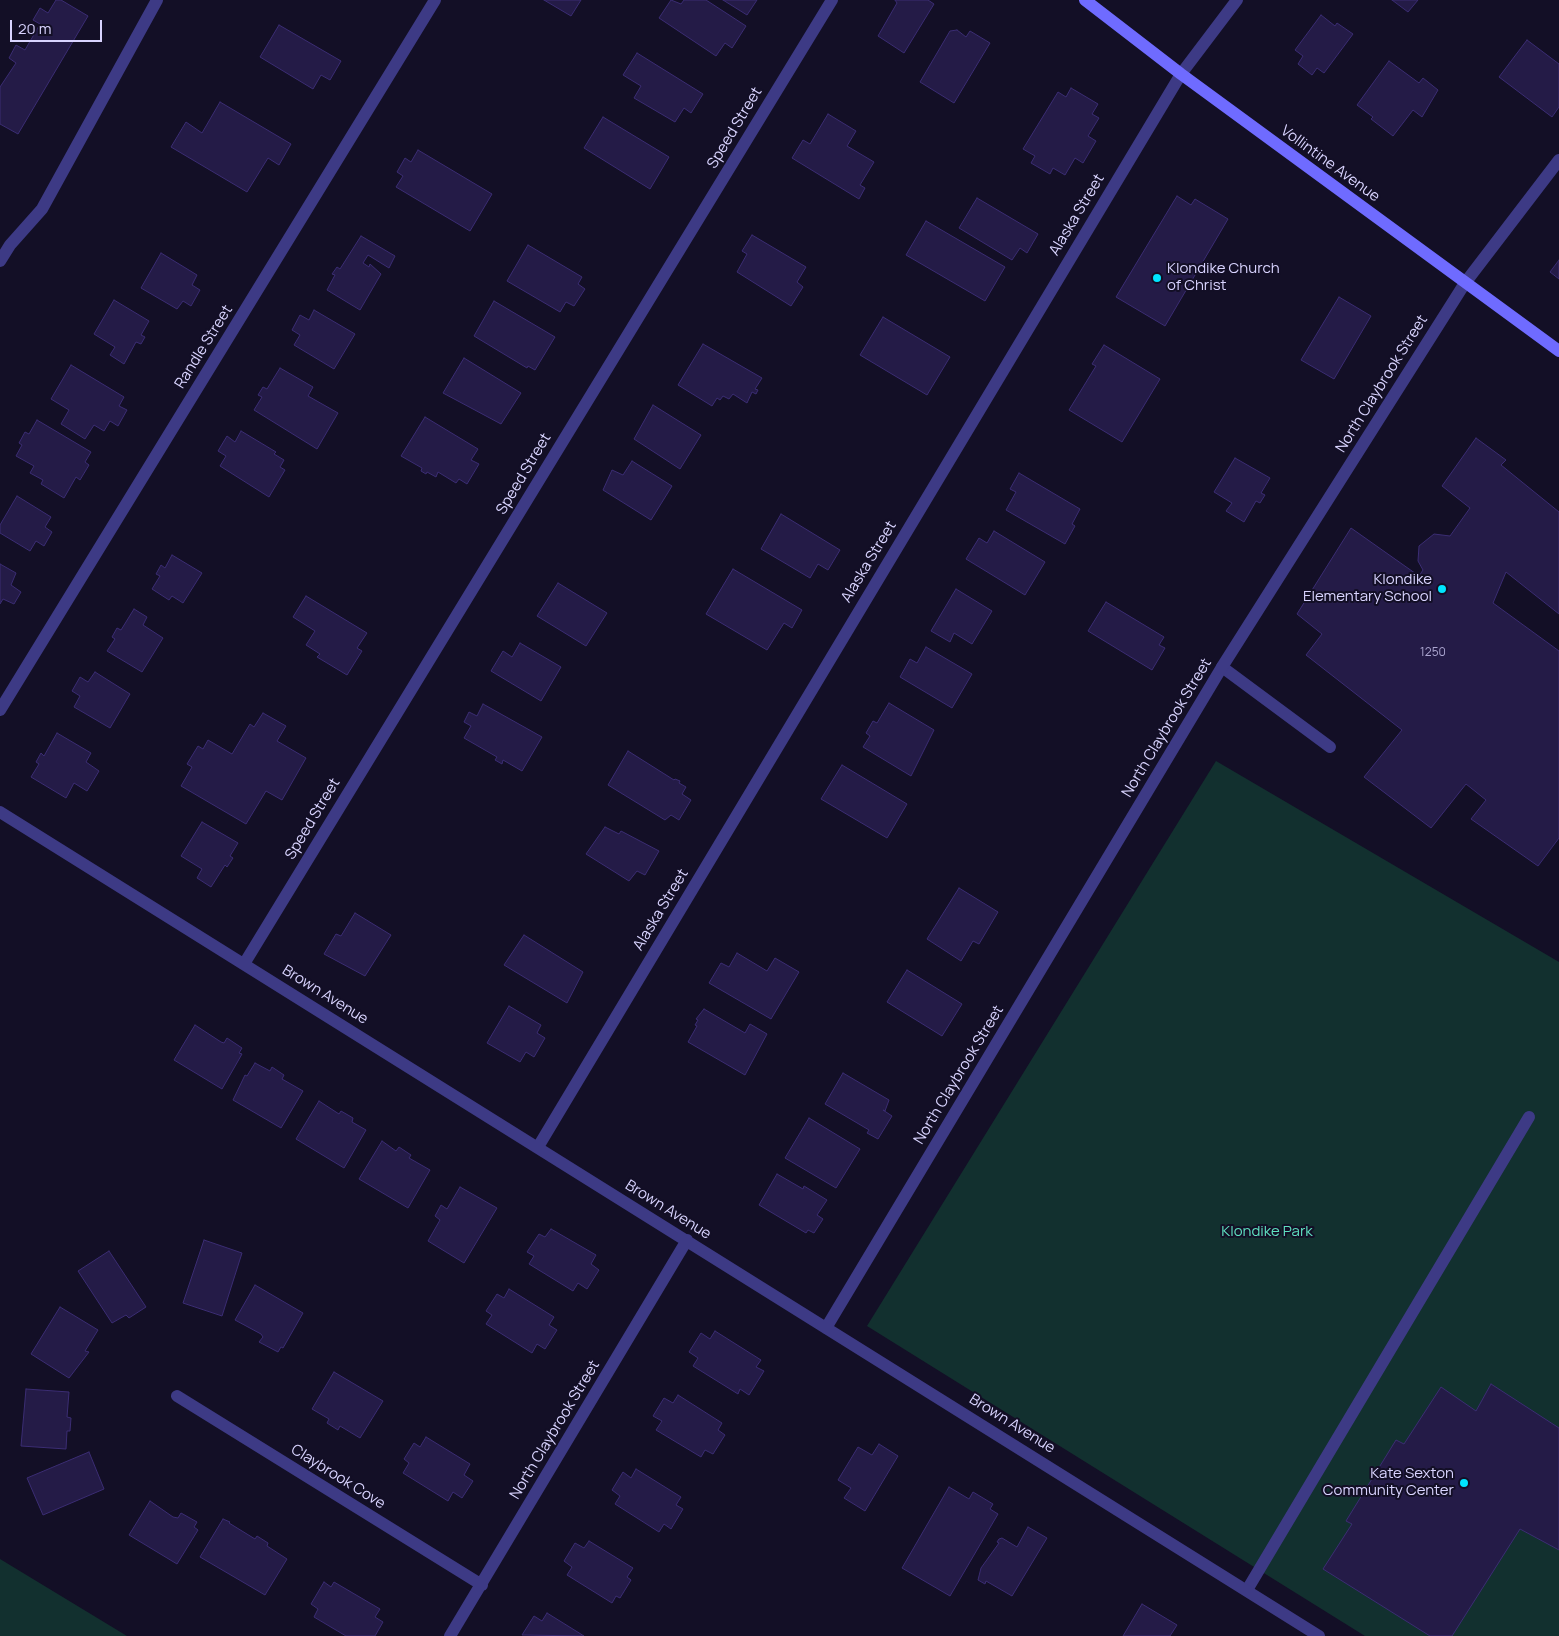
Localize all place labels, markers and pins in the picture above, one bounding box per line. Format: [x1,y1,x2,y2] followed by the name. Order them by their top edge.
[1167,260,1280,295] place label: Klondike Church of Christ
[1151,272,1163,284] marker: Klondike Church of Christ
[1303,571,1432,606] place label: Klondike Elementary School
[1436,583,1448,595] marker: Klondike Elementary School
[1323,1465,1454,1500] place label: Kate Sexton Community Center
[1458,1477,1470,1489] marker: Kate Sexton Community Center

